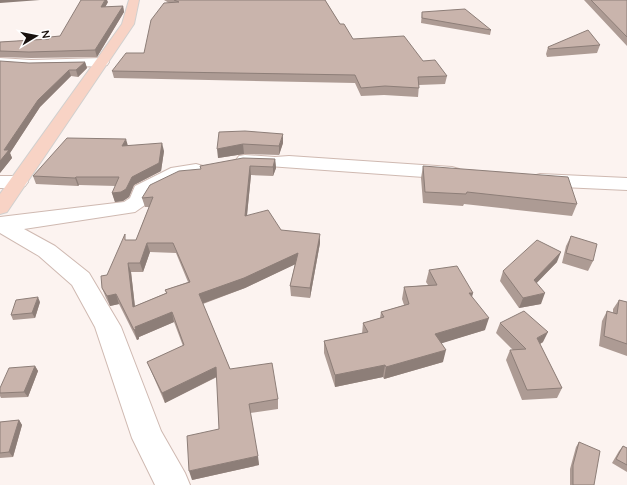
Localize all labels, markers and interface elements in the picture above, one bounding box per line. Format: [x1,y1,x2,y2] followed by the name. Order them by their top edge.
[16,16,56,56] north arrow
[38,29,53,39] text: N

